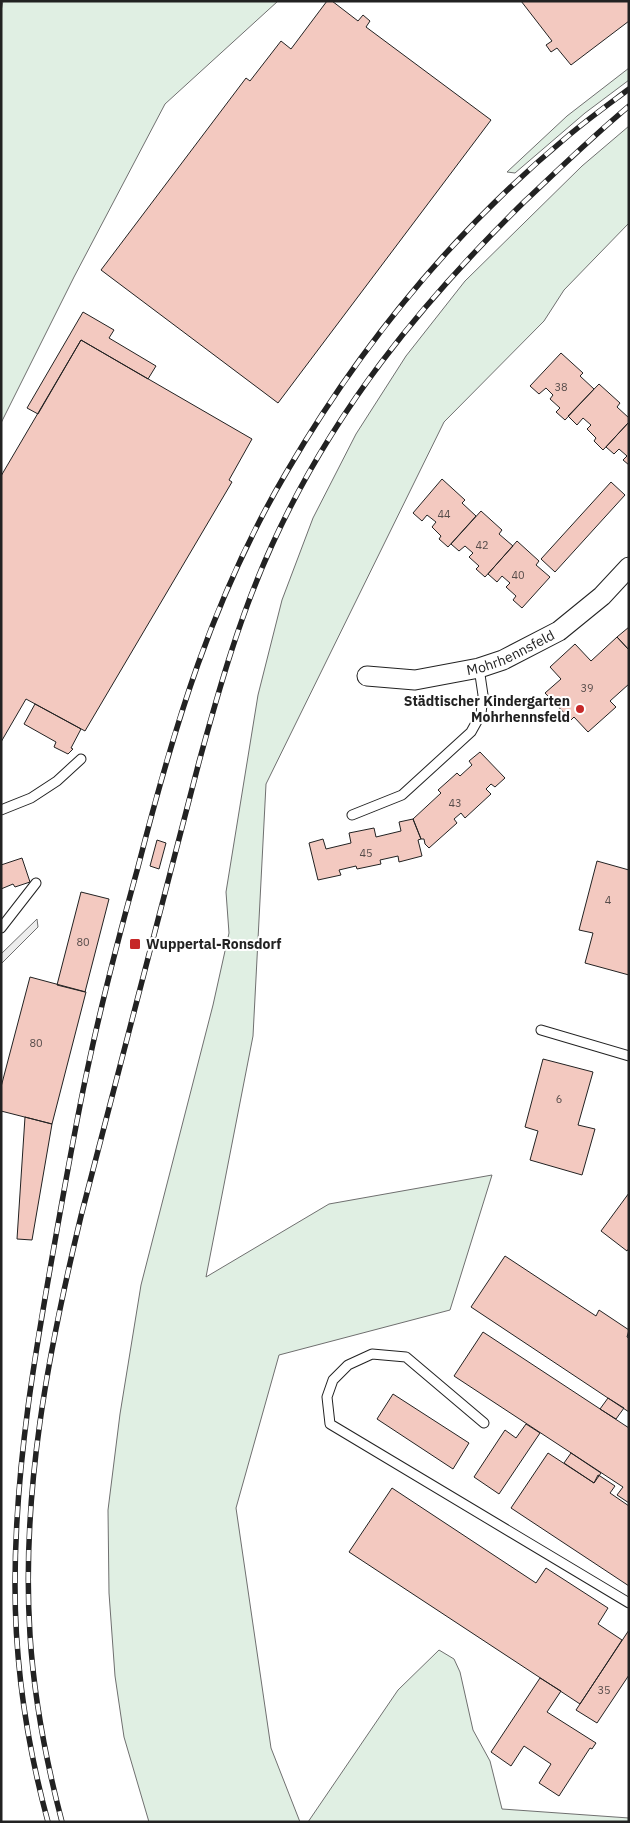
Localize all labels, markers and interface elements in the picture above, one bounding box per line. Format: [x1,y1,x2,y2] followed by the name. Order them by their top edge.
[554,380,568,394] house number: 38
[437,507,451,521] house number: 44
[475,538,489,552] house number: 42
[511,568,525,582] house number: 40
[465,626,558,679] street label: Mohrhennsfeld
[580,681,594,695] house number: 39
[404,692,570,726] place label: Städtischer Kindergarten Mohrhennsfeld
[574,703,586,715] marker: Städtischer Kindergarten Mohrhennsfeld
[448,796,462,810] house number: 43
[359,846,373,860] house number: 45
[605,893,612,907] house number: 4
[76,935,90,949] house number: 80
[146,935,281,953] place label: Wuppertal-Ronsdorf
[128,937,142,951] marker: Wuppertal-Ronsdorf
[29,1036,43,1050] house number: 80
[556,1092,562,1106] house number: 6
[597,1683,611,1697] house number: 35

